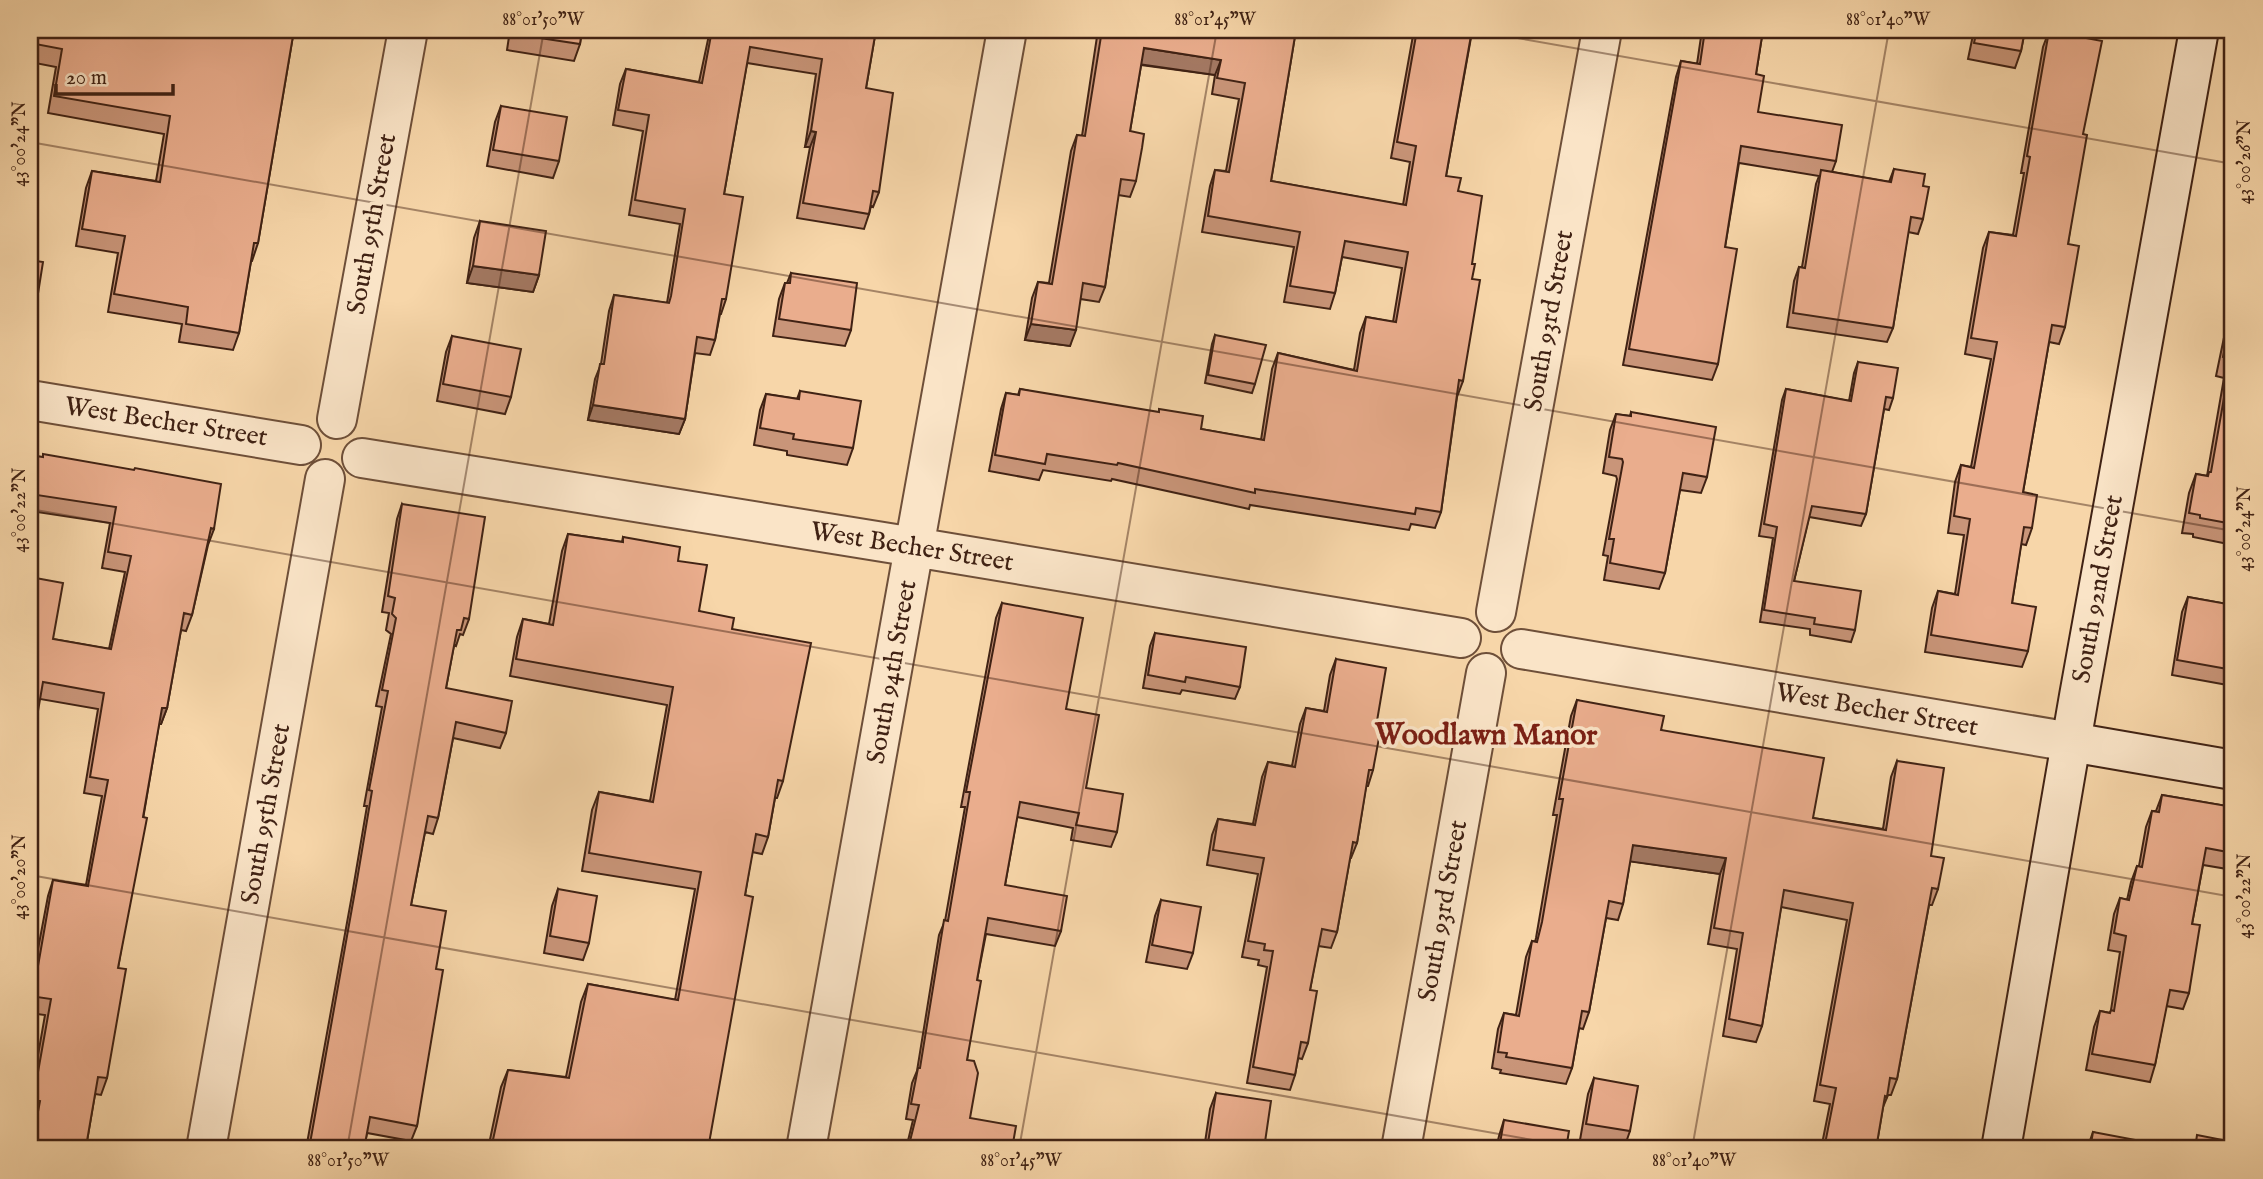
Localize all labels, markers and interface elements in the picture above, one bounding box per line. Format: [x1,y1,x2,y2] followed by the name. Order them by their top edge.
[502,9,585,32] text: 88°01'50"W
[1174,9,1257,32] text: 88°01'45"W
[1846,9,1931,32] text: 88°01'40"W
[56,52,173,96] scale bar
[66,65,107,92] text: 20 m
[9,101,32,187] text: 43°00'24"N
[2234,119,2257,204] text: 43°00'26"N
[340,131,404,317] street label: South 95th Street
[1517,228,1581,414] street label: South 93rd Street
[62,390,270,454] street label: West Becher Street
[9,467,32,553] text: 43°00'22"N
[2234,486,2257,572] text: 43°00'24"N
[2065,492,2131,686] street label: South 92nd Street
[808,515,1016,579] street label: West Becher Street
[860,577,924,767] street label: South 94th Street
[1773,676,1981,744] street label: West Becher Street
[1374,717,1598,755] district label: Woodlawn Manor
[234,721,298,907] street label: South 95th Street
[1411,818,1475,1004] street label: South 93rd Street
[9,834,32,920] text: 43°00'20"N
[2234,853,2257,939] text: 43°00'22"N
[307,1150,390,1173] text: 88°01'50"W
[980,1150,1063,1173] text: 88°01'45"W
[1652,1150,1737,1173] text: 88°01'40"W

